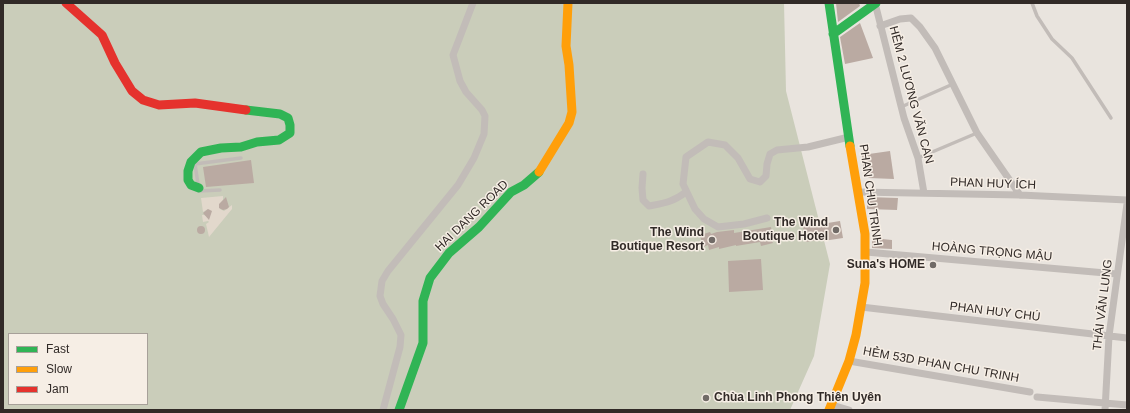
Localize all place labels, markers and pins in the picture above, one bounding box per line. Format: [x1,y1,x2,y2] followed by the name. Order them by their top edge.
[743,216,828,244] place label: The Wind Boutique Hotel
[831,225,841,235] marker: The Wind Boutique Hotel
[611,226,704,254] place label: The Wind Boutique Resort
[707,235,717,245] marker: The Wind Boutique Resort
[847,258,925,272] place label: Suna's HOME
[928,260,938,270] marker: Suna's HOME
[714,391,881,405] place label: Chùa Linh Phong Thiên Uyên
[701,393,711,403] marker: Chùa Linh Phong Thiên Uyên

